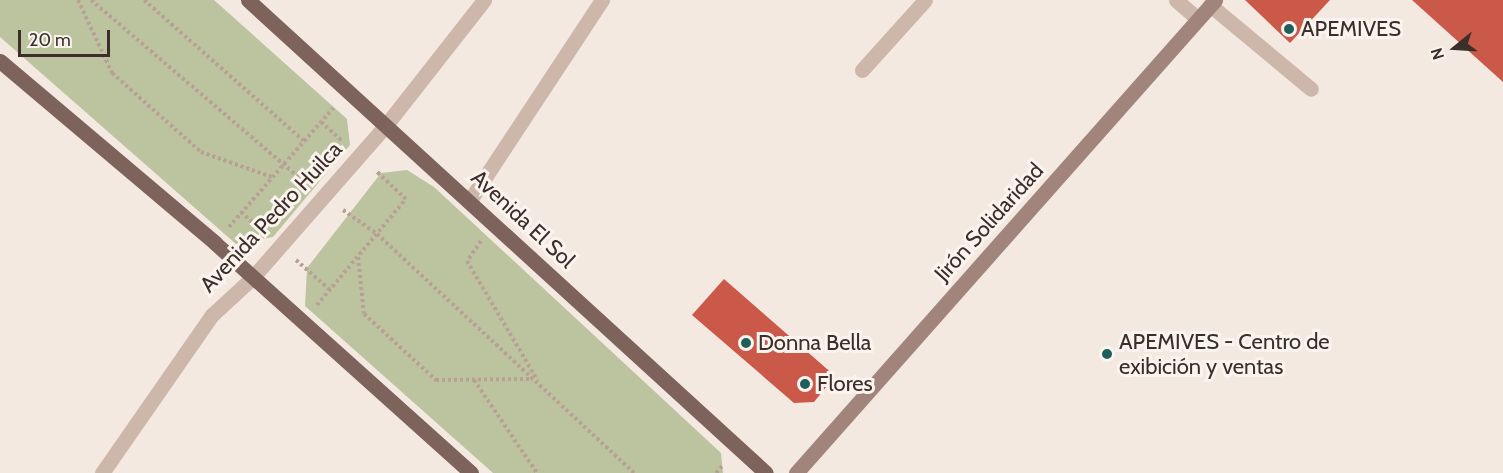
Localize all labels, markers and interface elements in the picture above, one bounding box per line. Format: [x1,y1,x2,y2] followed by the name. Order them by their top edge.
[1301,16,1401,42] place label: APEMIVES
[21,18,112,56] scale bar
[1425,18,1485,78] north arrow
[1282,22,1296,36] marker: APEMIVES
[29,29,71,51] text: 20 m
[1427,45,1448,62] text: N
[195,136,347,298] street label: Avenida Pedro Huilca
[929,157,1049,287] street label: Jirón Solidaridad
[466,164,580,274] street label: Avenida El Sol
[1119,328,1330,380] place label: APEMIVES - Centro de exibición y ventas
[758,330,871,356] place label: Donna Bella
[739,336,753,350] marker: Donna Bella
[1100,347,1114,361] marker: APEMIVES - Centro de exibición y ventas
[817,371,873,397] place label: Flores
[798,377,812,391] marker: Flores

